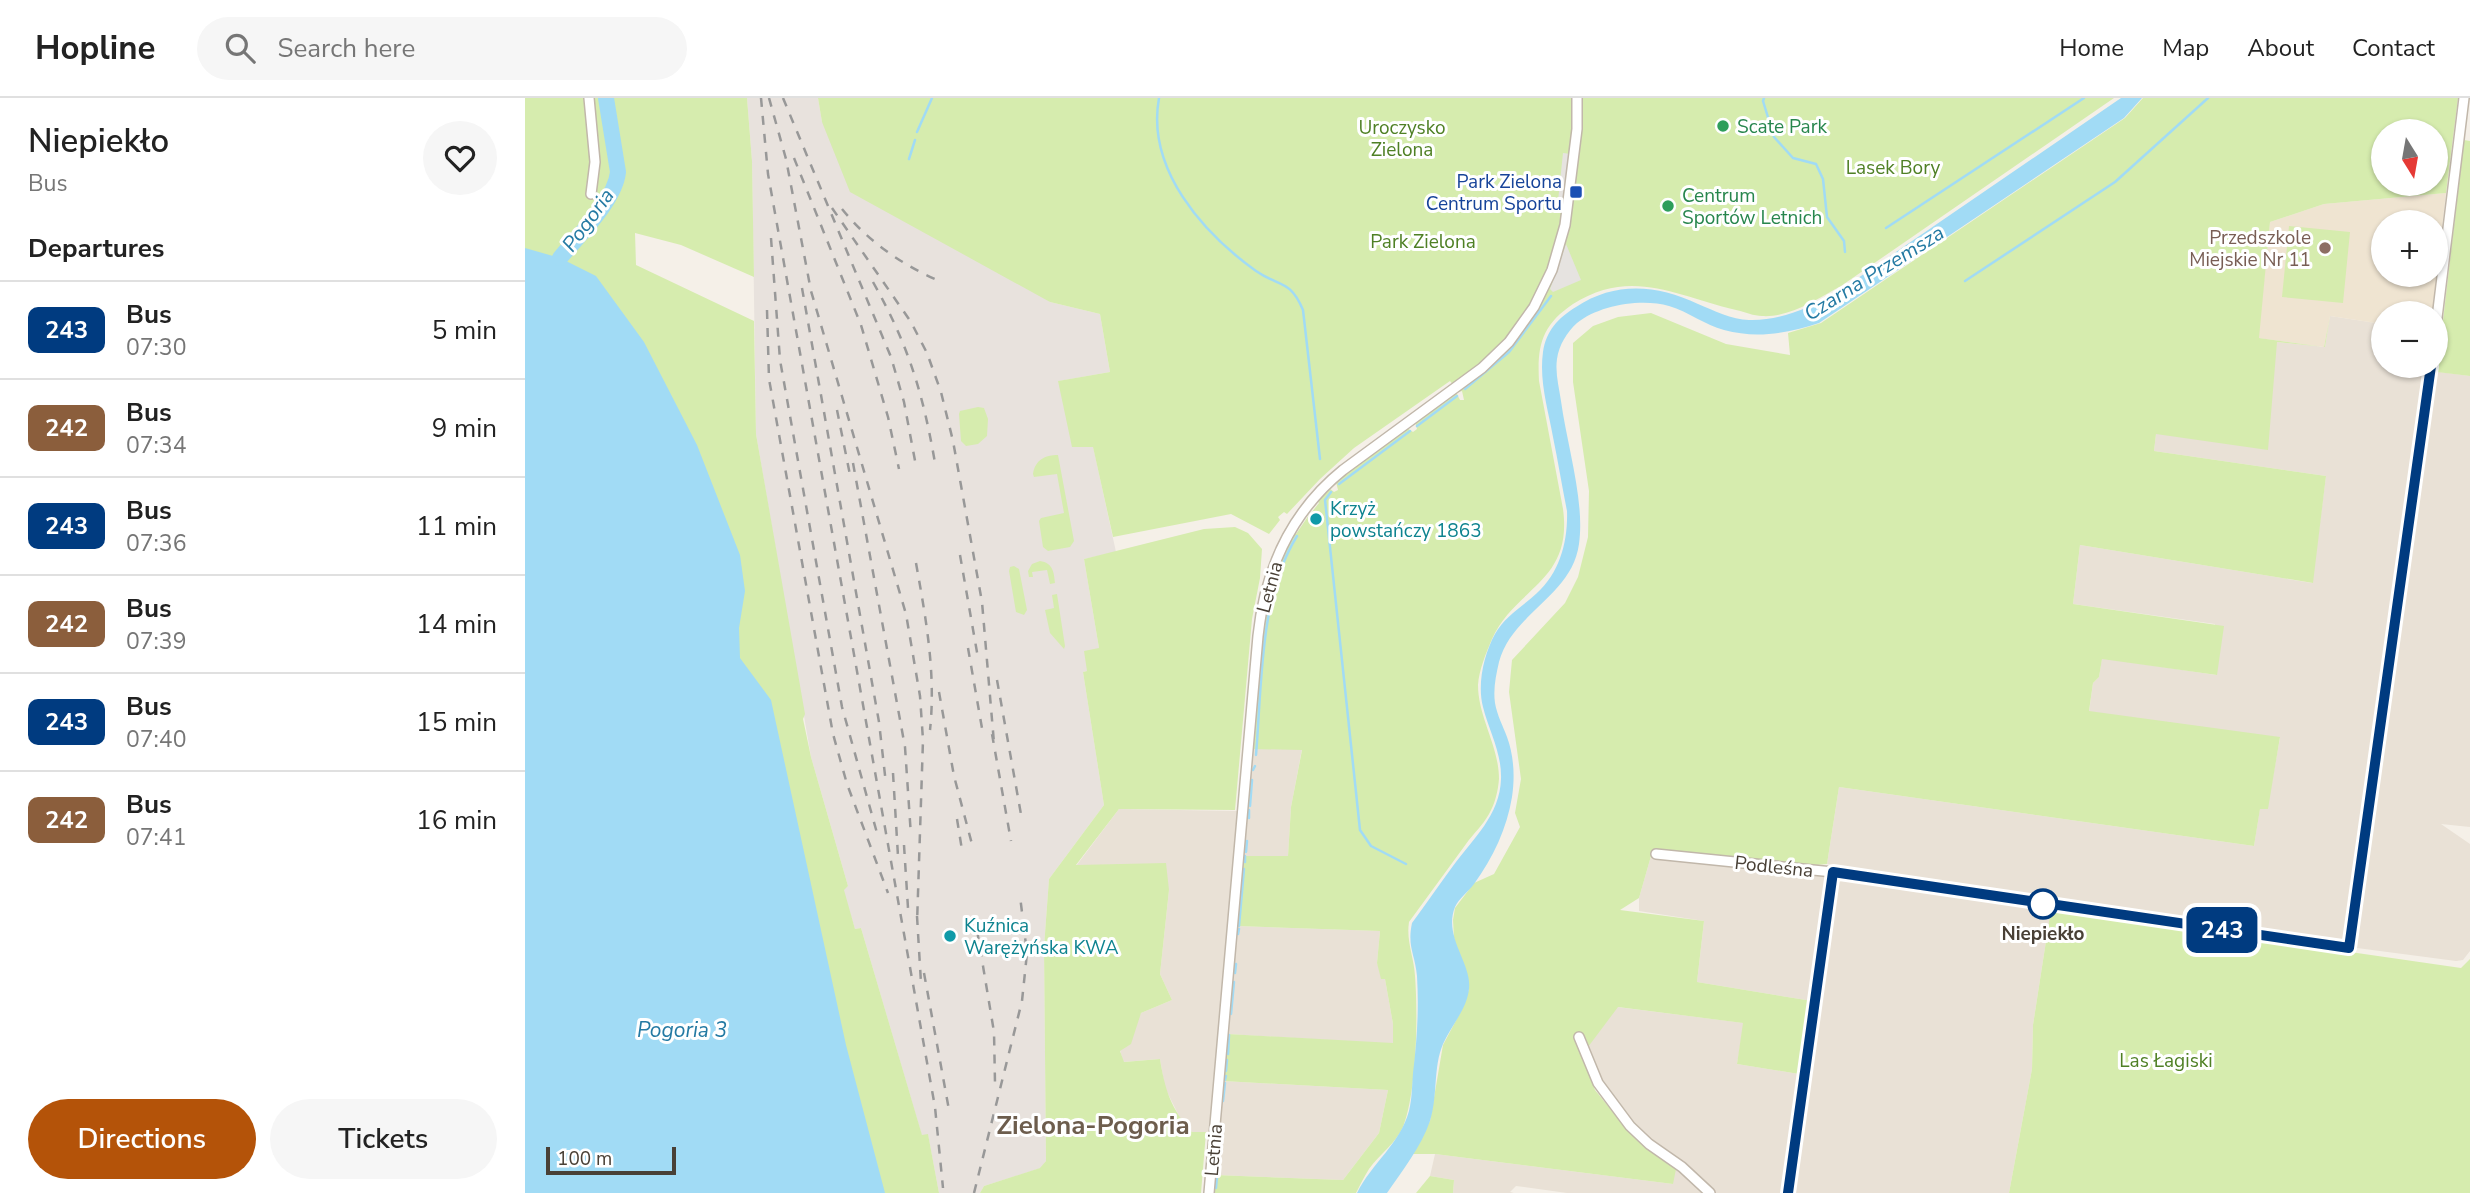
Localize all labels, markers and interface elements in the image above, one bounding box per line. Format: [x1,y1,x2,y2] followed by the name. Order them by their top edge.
[197,17,687,80] search box
[35,26,155,71] text: Hopline
[221,29,259,67] icon: search
[277,31,415,66] text: Search here
[2059,32,2124,64] text: Home
[2162,32,2209,64] text: Map
[2247,32,2314,64] text: About
[2352,32,2435,64] text: Contact
[1737,114,1827,140] place label: Scate Park
[1358,115,1446,163] park label: Uroczysko Zielona
[1715,118,1731,134] marker: Scate Park
[28,119,169,164] text: Niepiekło
[2371,119,2448,196] north arrow
[2371,119,2448,378] map controls
[423,121,497,195] button: heart
[1846,155,1941,181] park label: Lasek Bory
[28,168,68,199] text: Bus
[1426,169,1562,217] place label: Park Zielona Centrum Sportu
[556,183,620,257] water label: Pogoria
[1682,183,1822,231] place label: Centrum Sportów Letnich
[1568,184,1584,200] marker: Park Zielona Centrum Sportu
[1660,198,1676,214] marker: Centrum Sportów Letnich
[2371,210,2448,287] button: +
[1798,219,1950,327] water label: Czarna Przemsza
[2189,225,2311,273] place label: Przedszkole Miejskie Nr 11
[1370,229,1476,255] park label: Park Zielona
[28,231,164,266] text: Departures
[2317,240,2333,256] marker: Przedszkole Miejskie Nr 11
[126,297,172,332] text: Bus
[2371,301,2448,378] button: −
[432,313,497,348] text: 5 min
[45,314,88,346] text: 243
[126,332,186,363] text: 07:30
[126,395,172,430] text: Bus
[432,411,497,446] text: 9 min
[45,412,88,444] text: 242
[126,430,186,461] text: 07:34
[126,493,172,528] text: Bus
[1330,496,1482,544] place label: Krzyż powstańczy 1863
[416,509,497,544] text: 11 min
[45,510,88,542] text: 243
[1308,511,1324,527] marker: Krzyż powstańczy 1863
[126,528,186,559] text: 07:36
[1251,559,1289,616] street label: Letnia
[126,591,172,626] text: Bus
[416,607,497,642] text: 14 min
[45,608,88,640] text: 242
[126,626,186,657] text: 07:39
[126,689,172,724] text: Bus
[416,705,497,740] text: 15 min
[45,706,88,738] text: 243
[126,724,186,755] text: 07:40
[126,787,172,822] text: Bus
[416,803,497,838] text: 16 min
[45,804,88,836] text: 242
[126,822,186,853] text: 07:41
[1733,850,1814,884] street label: Podleśna
[2028,889,2058,919] marker: Niepiekło
[2182,907,2262,953] line badge: 243
[964,913,1119,961] place label: Kuźnica Warężyńska KWA
[2200,914,2244,946] text: 243
[2002,921,2085,947] place label: Niepiekło
[942,928,958,944] marker: Kuźnica Warężyńska KWA
[637,1016,727,1044] water label: Pogoria 3
[2119,1048,2213,1074] park label: Las Łagiski
[28,1099,256,1179] button: Directions
[270,1099,497,1179] button: Tickets
[996,1108,1190,1143] district label: Zielona-Pogoria
[1199,1123,1229,1177] street label: Letnia
[546,1144,675,1176] scale bar
[557,1146,612,1172] text: 100 m

